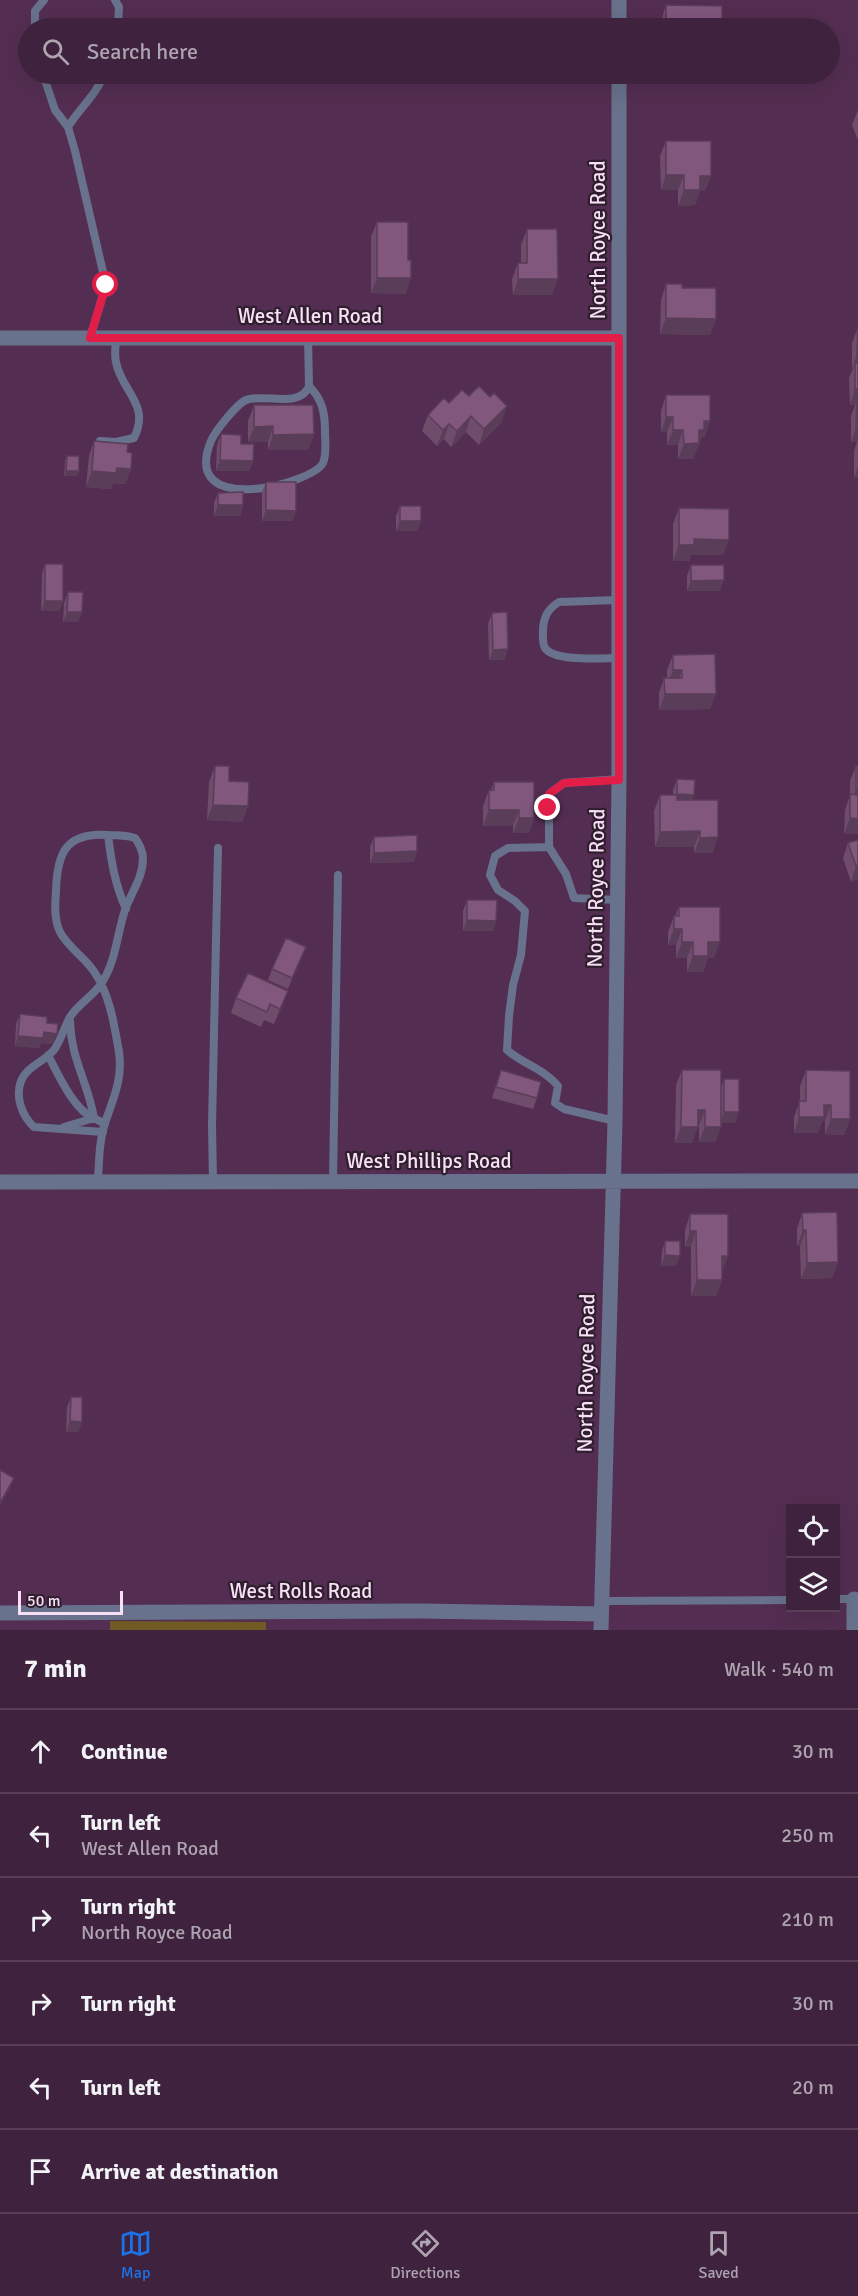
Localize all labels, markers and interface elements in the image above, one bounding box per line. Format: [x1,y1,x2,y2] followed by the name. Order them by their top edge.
[18,18,840,84] search box
[39,35,72,68] icon: search
[87,38,198,65] text: Search here
[585,160,611,320] street label: North Royce Road
[92,271,118,297] route start
[238,303,382,329] street label: West Allen Road
[534,794,560,820] route end
[582,808,610,968] street label: North Royce Road
[346,1148,512,1174] street label: West Phillips Road
[572,1293,600,1453] street label: North Royce Road
[786,1504,840,1612] map controls
[786,1504,840,1558] button: locate
[786,1558,840,1612] button: layers
[230,1578,372,1604] street label: West Rolls Road
[18,1588,123,1616] scale bar
[27,1591,61,1611] text: 50 m
[24,1653,87,1685] text: 7 min
[724,1657,834,1682] text: Walk · 540 m
[24,1735,57,1768] icon: ahead
[81,1738,168,1765] text: Continue
[792,1739,834,1764] text: 30 m
[81,1809,161,1836] text: Turn left
[24,1819,57,1852] icon: left
[781,1823,834,1848] text: 250 m
[81,1836,219,1861] text: West Allen Road
[81,1893,176,1920] text: Turn right
[24,1903,57,1936] icon: right
[781,1907,834,1932] text: 210 m
[81,1920,233,1945] text: North Royce Road
[24,1987,57,2020] icon: right
[81,1990,176,2017] text: Turn right
[792,1991,834,2016] text: 30 m
[24,2071,57,2104] icon: left
[81,2074,161,2101] text: Turn left
[792,2075,834,2100] text: 20 m
[24,2155,57,2188] icon: arrive
[81,2158,278,2185] text: Arrive at destination
[119,2227,152,2283] tab: Map
[390,2227,460,2283] tab: Directions
[699,2227,739,2283] tab: Saved

